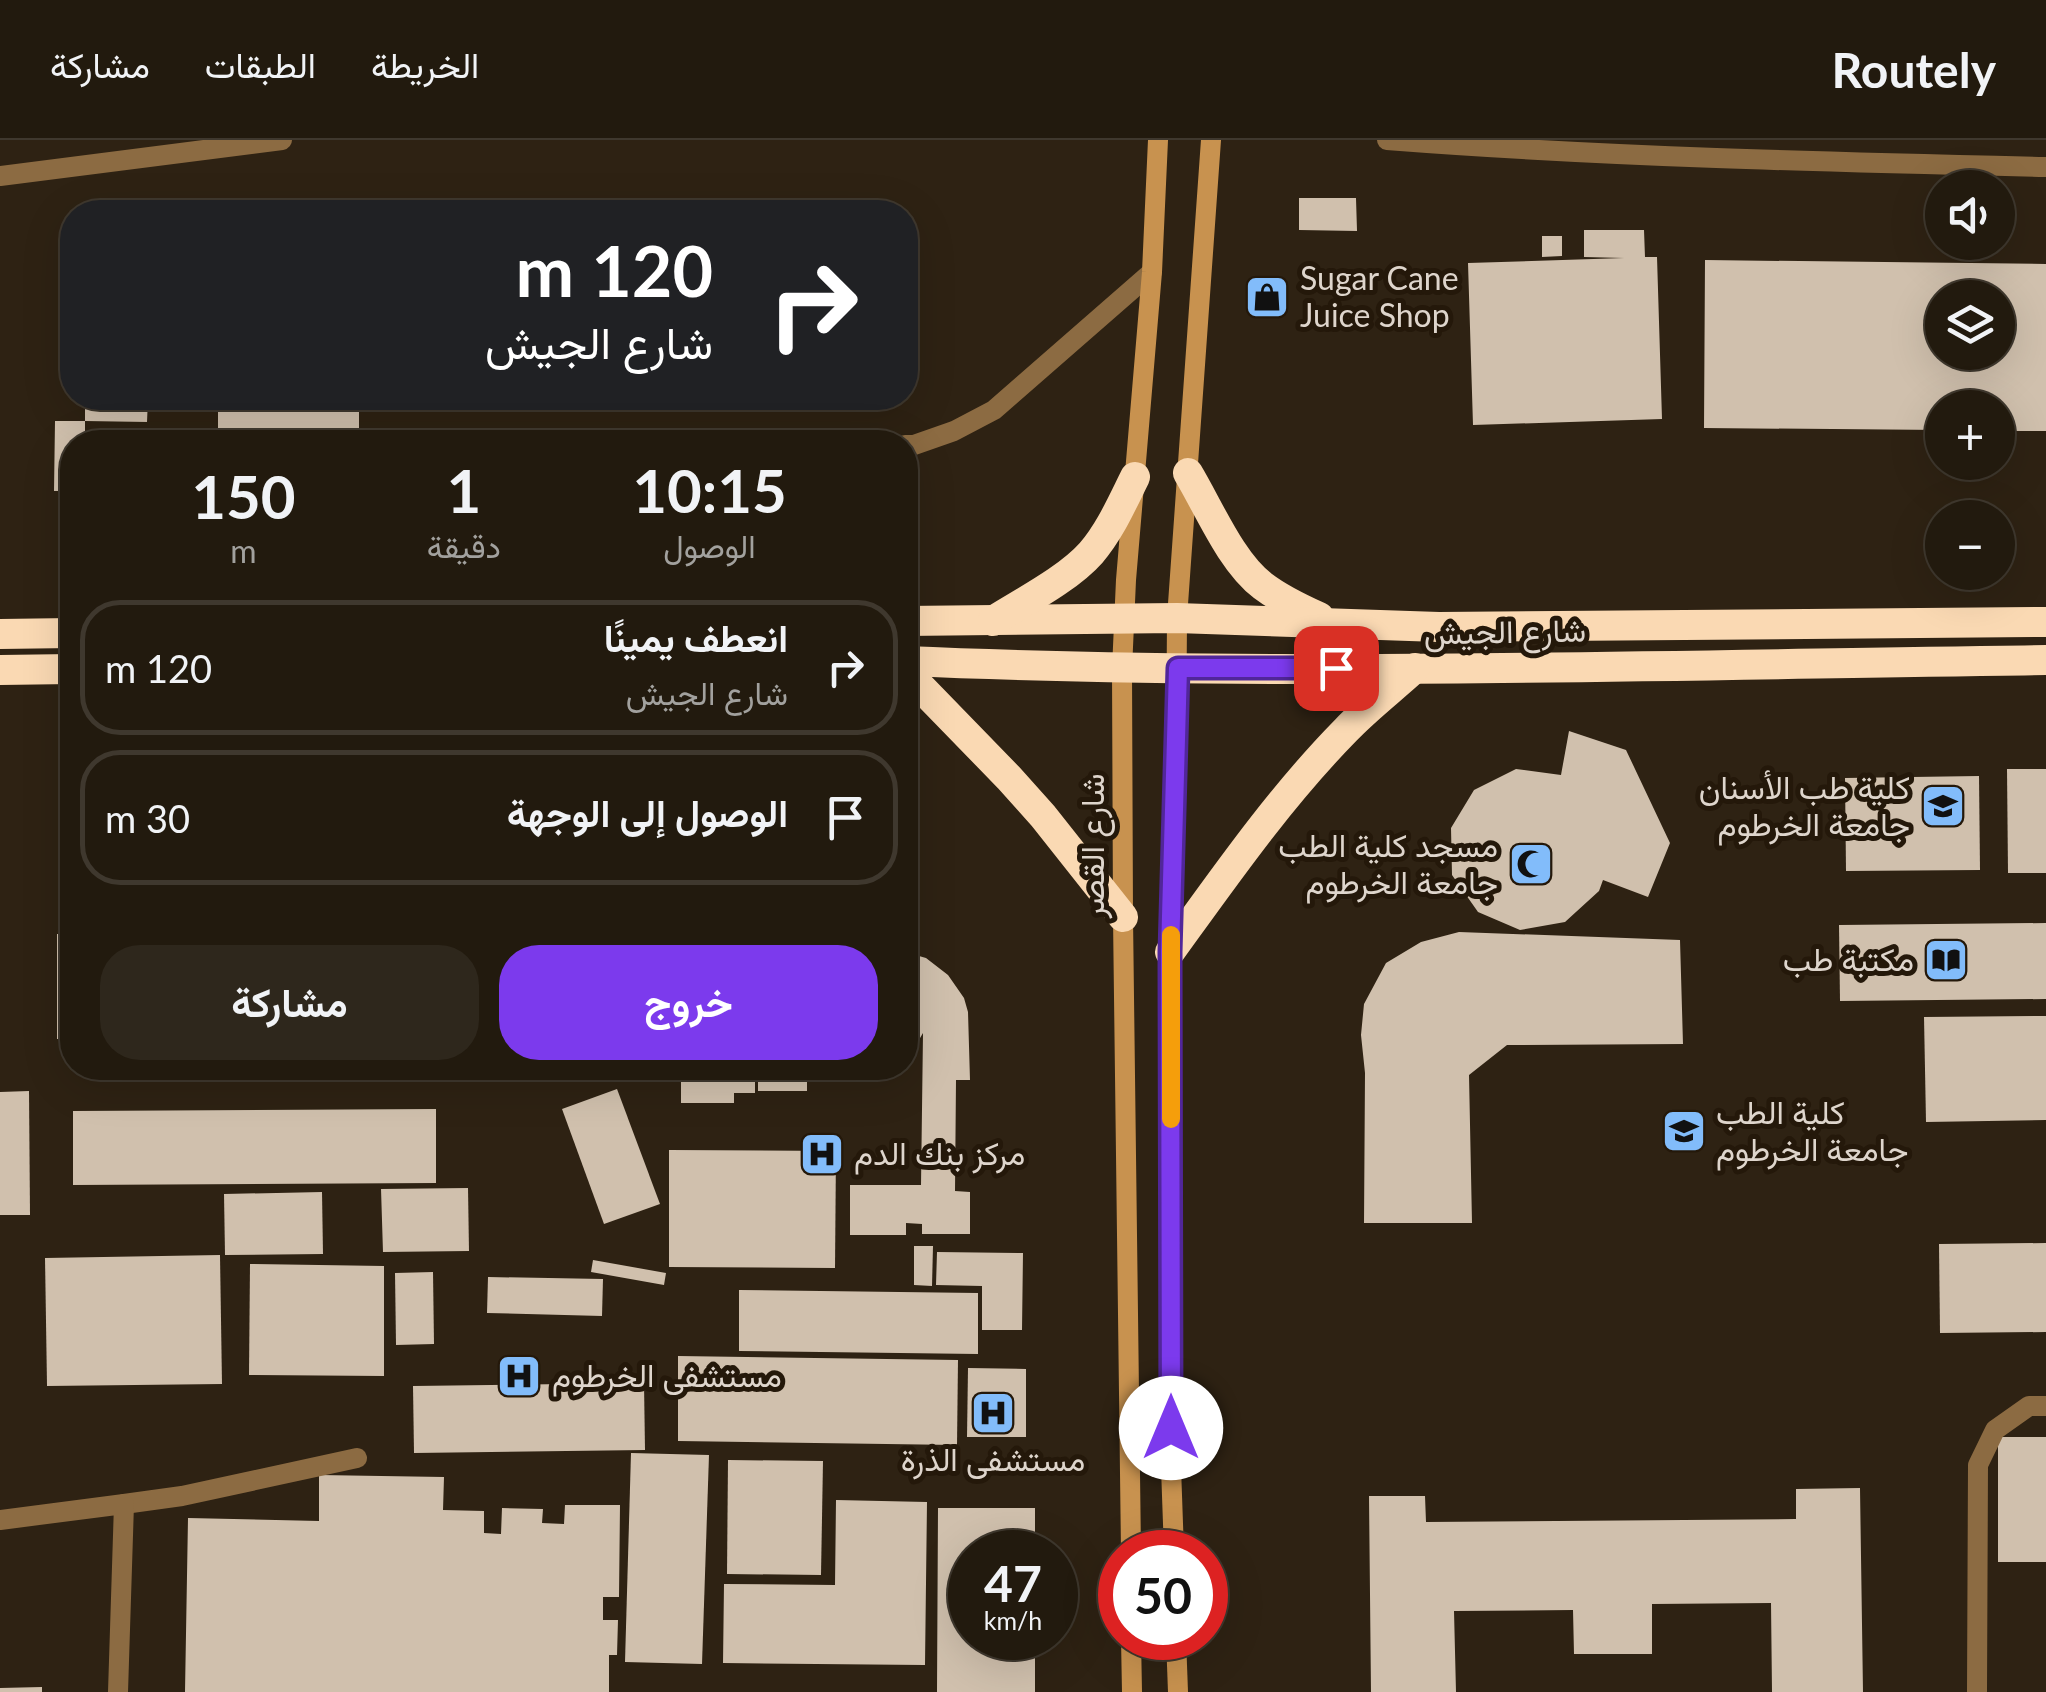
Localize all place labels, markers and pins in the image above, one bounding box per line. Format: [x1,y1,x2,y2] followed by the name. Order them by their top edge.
[1300,258,1459,334] place label: Sugar Cane Juice Shop
[1244,274,1290,320] shop icon: Sugar Cane Juice Shop
[1294,626,1379,711] pin
[1699,767,1910,846] place label: كلية طب الأسنان جامعة الخرطوم
[1920,783,1966,829] school or university icon: كلية طب الأسنان جامعة الخرطوم
[1278,825,1498,904] place label: مسجد كلية الطب جامعة الخرطوم
[1508,841,1554,887] mosque icon: مسجد كلية الطب جامعة الخرطوم
[1923,937,1969,983] library icon: مكتبة طب
[1783,939,1914,978] place label: مكتبة طب
[1716,1092,1908,1171] place label: كلية الطب جامعة الخرطوم
[1661,1108,1707,1154] school or university icon: كلية الطب جامعة الخرطوم
[799,1131,845,1177] hospital icon: مركز بنك الدم
[854,1133,1025,1175] place label: مركز بنك الدم
[496,1353,542,1399] hospital icon: مستشفى الخرطوم
[552,1355,782,1397] place label: مستشفى الخرطوم
[970,1390,1016,1436] hospital icon: مستشفى الذرة
[901,1439,1085,1480] place label: مستشفى الذرة

